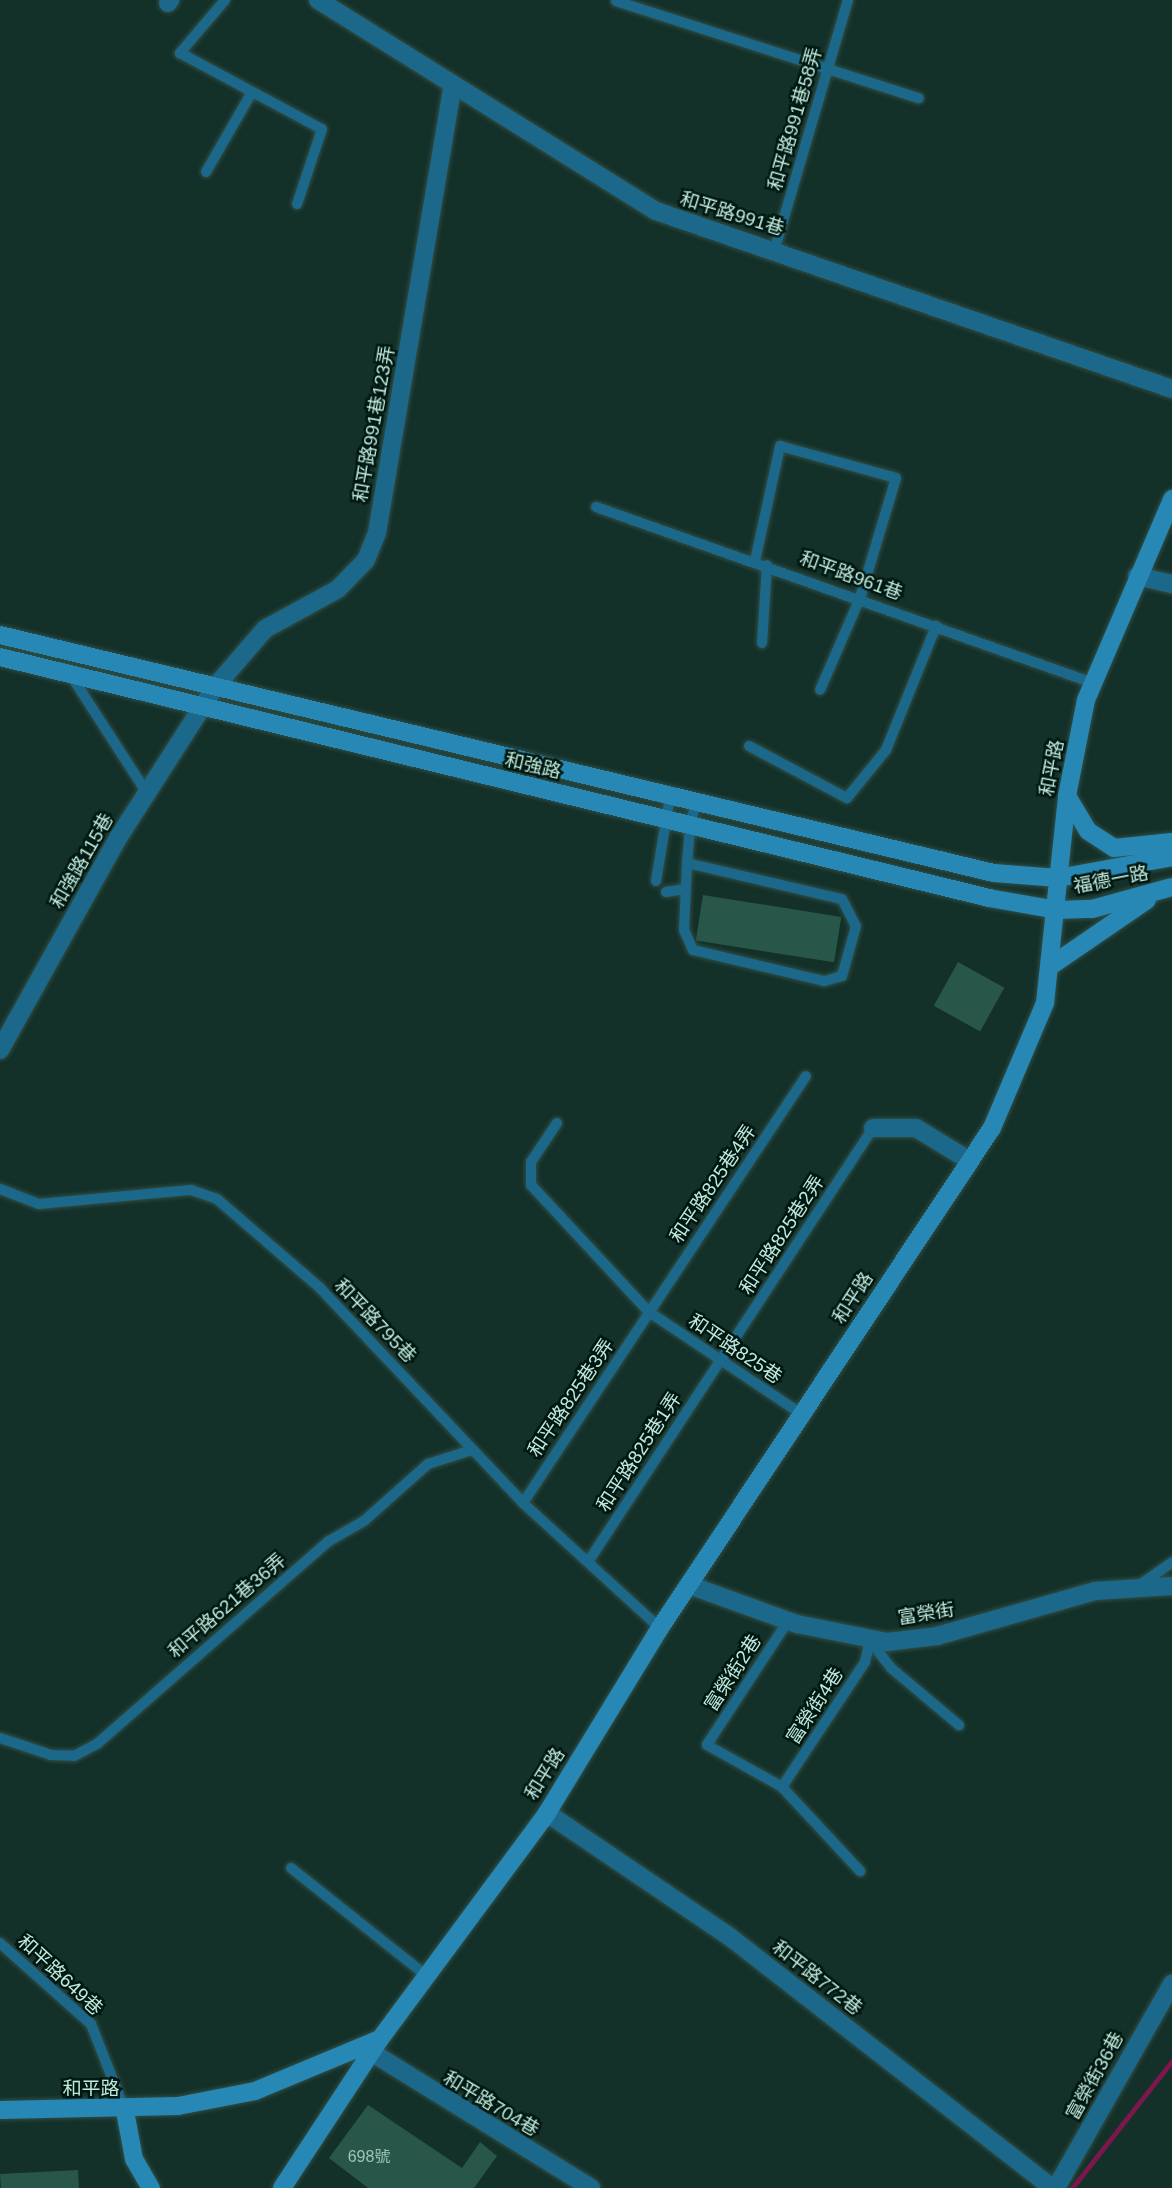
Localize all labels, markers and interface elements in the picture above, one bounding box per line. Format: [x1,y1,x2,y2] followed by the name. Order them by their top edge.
[764,45,826,193] street label: 和平路991巷58弄
[677,187,787,241] street label: 和平路991巷
[349,344,399,504] street label: 和平路991巷123弄
[796,547,906,605] street label: 和平路961巷
[1035,738,1069,798] street label: 和平路
[503,748,563,784] street label: 和強路
[46,809,118,913] street label: 和強路115巷
[1072,862,1150,898] street label: 福德一路
[665,1121,761,1247] street label: 和平路825巷4弄
[735,1171,829,1299] street label: 和平路825巷2弄
[828,1268,878,1328] street label: 和平路
[329,1274,421,1368] street label: 和平路795巷
[684,1309,786,1389] street label: 和平路825巷
[523,1335,619,1461] street label: 和平路825巷3弄
[592,1388,686,1516] street label: 和平路825巷1弄
[164,1549,290,1663] street label: 和平路621巷36弄
[896,1598,956,1630] street label: 富榮街
[700,1630,766,1716] street label: 富榮街2巷
[782,1663,848,1749] street label: 富榮街4巷
[520,1744,570,1804] street label: 和平路
[13,1930,107,2020] street label: 和平路649巷
[768,1936,866,2020] street label: 和平路772巷
[1061,2028,1129,2124] street label: 富榮街36巷
[439,2066,543,2142] street label: 和平路704巷
[63,2078,119,2100] street label: 和平路
[348,2147,390,2167] house number: 698號

